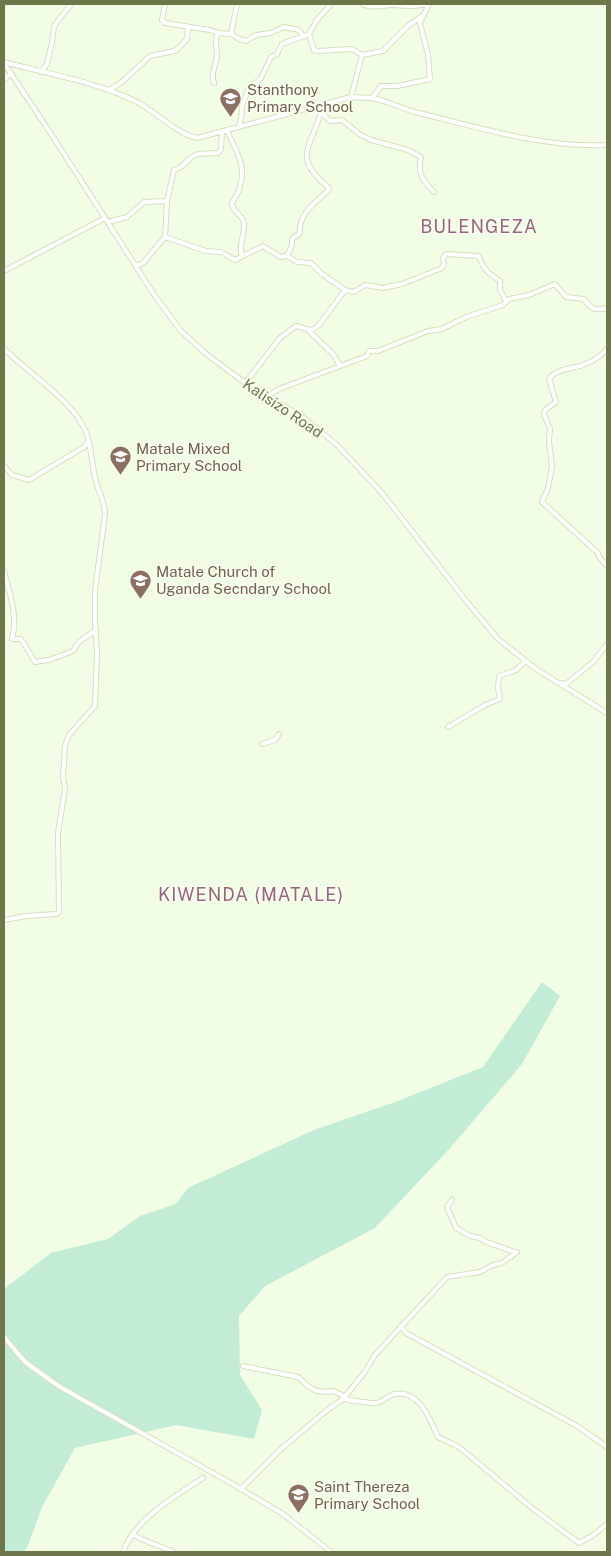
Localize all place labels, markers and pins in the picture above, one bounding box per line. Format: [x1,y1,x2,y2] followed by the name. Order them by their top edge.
[247,81,353,115] place label: Stanthony Primary School
[219,86,243,117] school or university icon: Stanthony Primary School
[136,440,242,474] place label: Matale Mixed Primary School
[108,445,132,476] school or university icon: Matale Mixed Primary School
[156,563,332,597] place label: Matale Church of Uganda Secndary School
[128,568,152,599] school or university icon: Matale Church of Uganda Secndary School
[314,1478,420,1512] place label: Saint Thereza Primary School
[286,1483,310,1514] school or university icon: Saint Thereza Primary School

